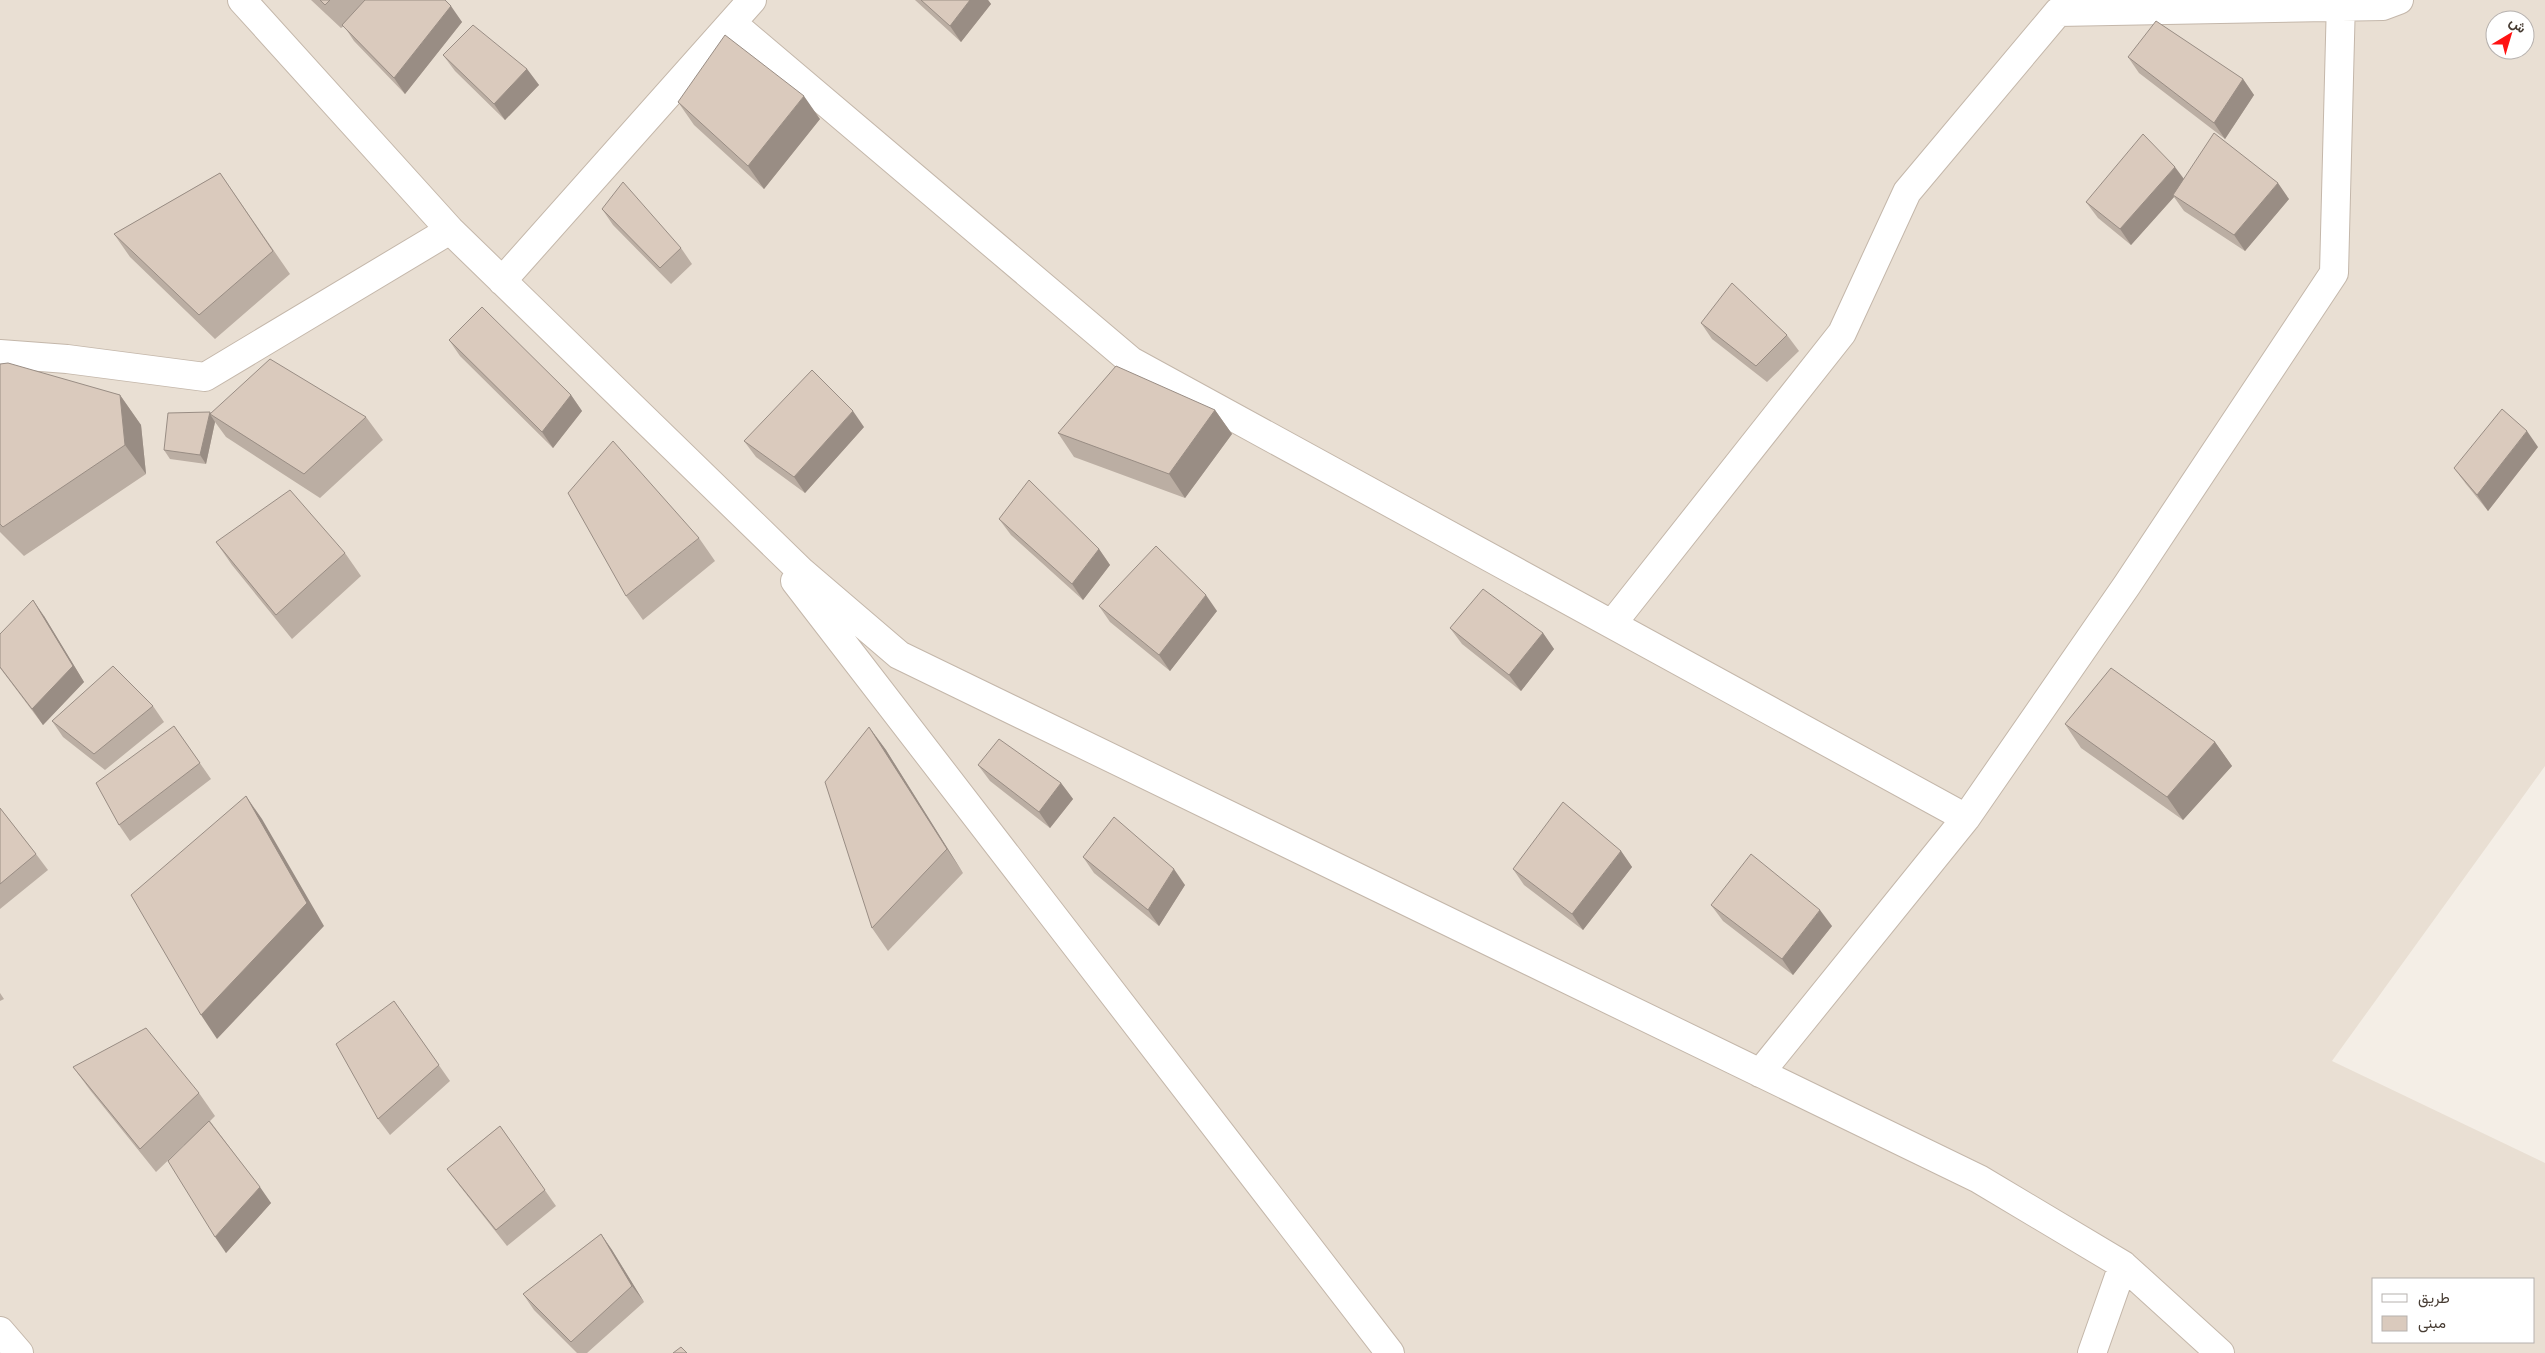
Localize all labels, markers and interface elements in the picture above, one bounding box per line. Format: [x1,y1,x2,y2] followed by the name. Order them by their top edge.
[2485,10,2535,60] north arrow
[2506,12,2530,37] text: ش
[2372,1278,2535,1343] legend
[2418,1288,2450,1308] text: طريق
[2418,1313,2446,1333] text: مبنى

